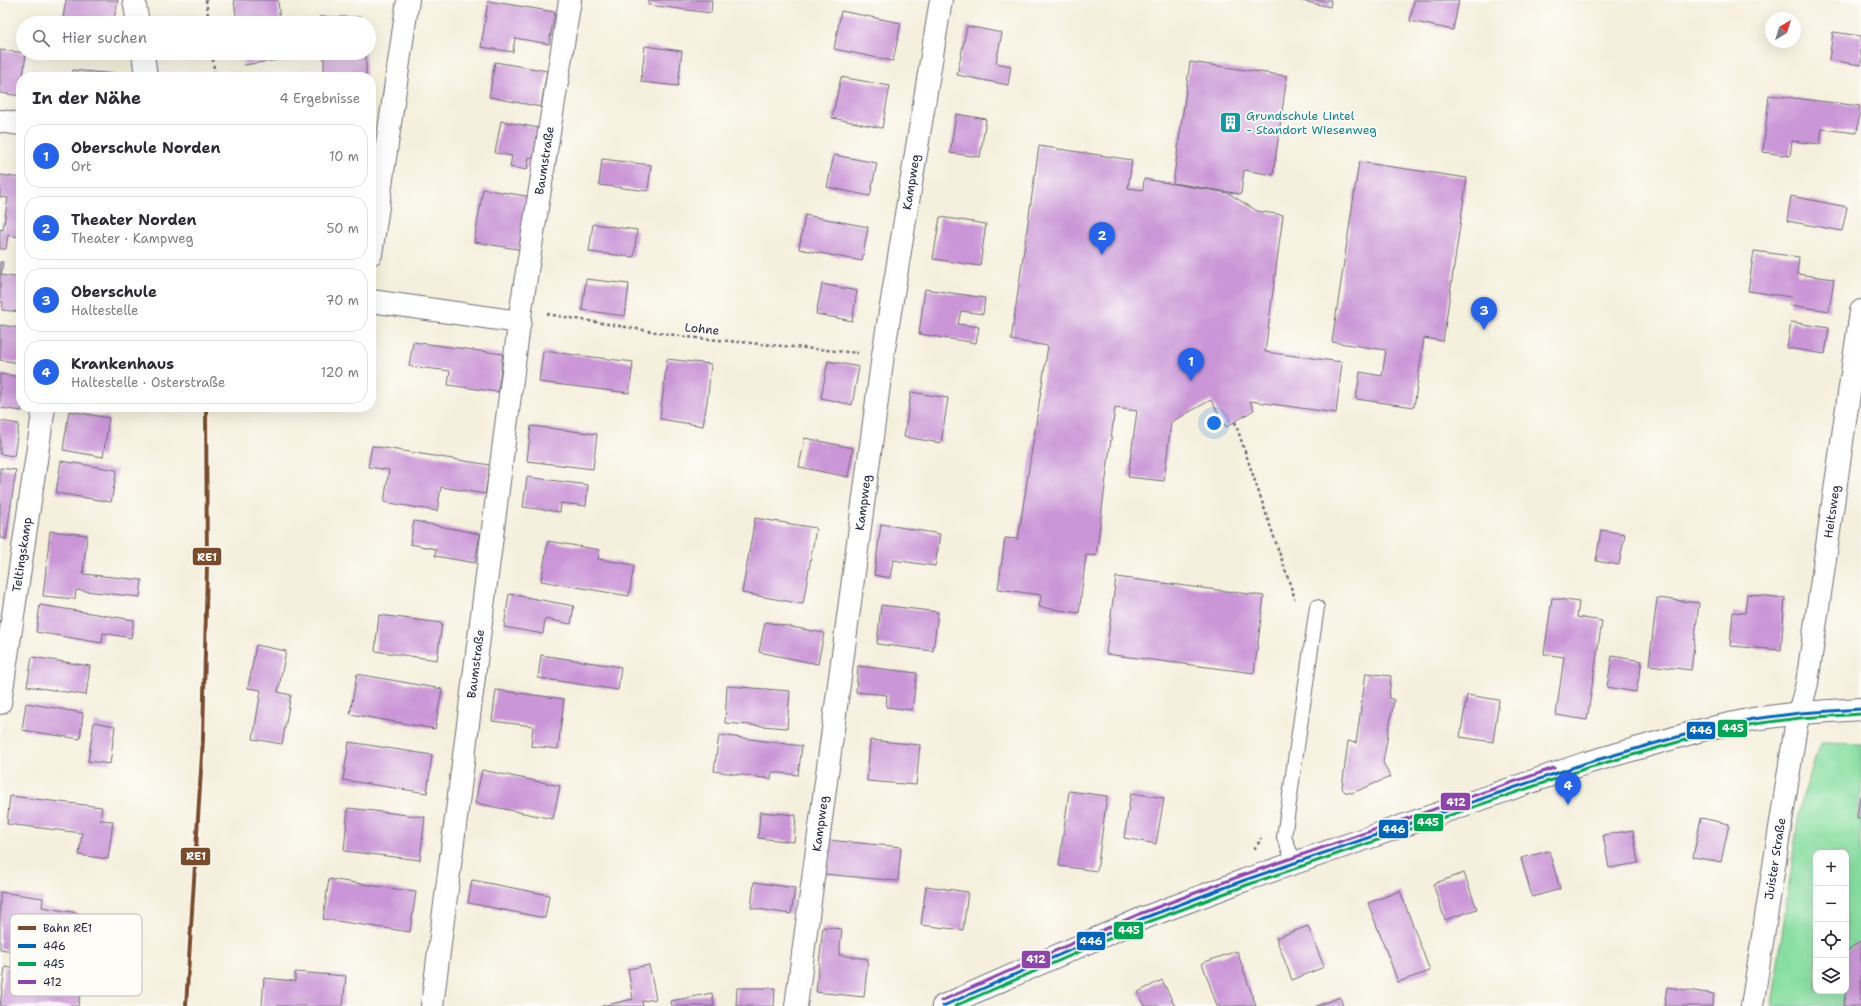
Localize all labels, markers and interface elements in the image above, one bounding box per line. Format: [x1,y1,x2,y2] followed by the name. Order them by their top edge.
[1765,12,1801,48] north arrow
[16,16,376,60] search box
[30,27,52,49] icon: search
[62,28,147,48] text: Hier suchen
[32,87,141,109] text: In der Nähe
[280,90,360,107] text: 4 Ergebnisse
[1246,108,1377,138] place label: Grundschule Lintel - Standort Wiesenweg
[1218,110,1244,136] building icon: Grundschule Lintel - Standort Wiesenweg
[531,125,558,196] street label: Baumstraße
[71,138,220,158] text: Oberschule Norden
[43,148,49,165] text: 1
[329,148,359,165] text: 10 m
[899,153,924,211] street label: Kampweg
[71,158,92,175] text: Ort
[71,210,197,230] text: Theater Norden
[41,220,51,237] text: 2
[326,220,359,237] text: 50 m
[1089,222,1115,255] pin: 2
[71,230,194,247] text: Theater · Kampweg
[71,282,157,302] text: Oberschule
[41,292,51,309] text: 3
[325,292,359,309] text: 70 m
[1471,297,1497,330] pin: 3
[71,302,138,319] text: Haltestelle
[684,319,720,339] street label: Lohne
[1178,348,1204,381] pin: 1
[71,354,174,374] text: Krankenhaus
[41,364,51,381] text: 4
[321,364,359,381] text: 120 m
[71,374,225,391] text: Haltestelle · Osterstraße
[1204,413,1224,433] your location
[852,474,875,531] street label: Kampweg
[1820,484,1844,539] street label: Heitsweg
[9,516,36,593] street label: Teltingskamp
[192,547,222,566] line badge: RE1
[197,550,217,565] text: RE1
[463,628,488,699] street label: Baumstraße
[1717,719,1748,738] line badge: 445
[1686,721,1716,740] line badge: 446
[1722,721,1744,736] text: 445
[1689,723,1713,738] text: 446
[1555,772,1581,805] pin: 4
[1440,792,1471,811] line badge: 412
[809,795,832,853] street label: Kampweg
[1446,795,1466,810] text: 412
[1413,813,1444,832] line badge: 445
[1417,815,1439,830] text: 445
[1761,816,1789,901] street label: Juister Straße
[1378,819,1409,839] line badge: 446
[1382,822,1406,837] text: 446
[180,847,211,866] line badge: RE1
[186,849,206,864] text: RE1
[1813,850,1849,994] map controls
[1813,850,1849,886] button: +
[1813,886,1849,922] button: −
[10,914,142,996] legend
[43,921,92,936] text: Bahn RE1
[1113,921,1144,940] line badge: 445
[1813,922,1849,958] button: locate
[1118,923,1140,938] text: 445
[1076,931,1106,951] line badge: 446
[1079,934,1103,949] text: 446
[43,939,66,954] text: 446
[1021,950,1051,969] line badge: 412
[1026,952,1046,967] text: 412
[43,957,65,972] text: 445
[1813,958,1849,994] button: layers
[43,975,62,990] text: 412

